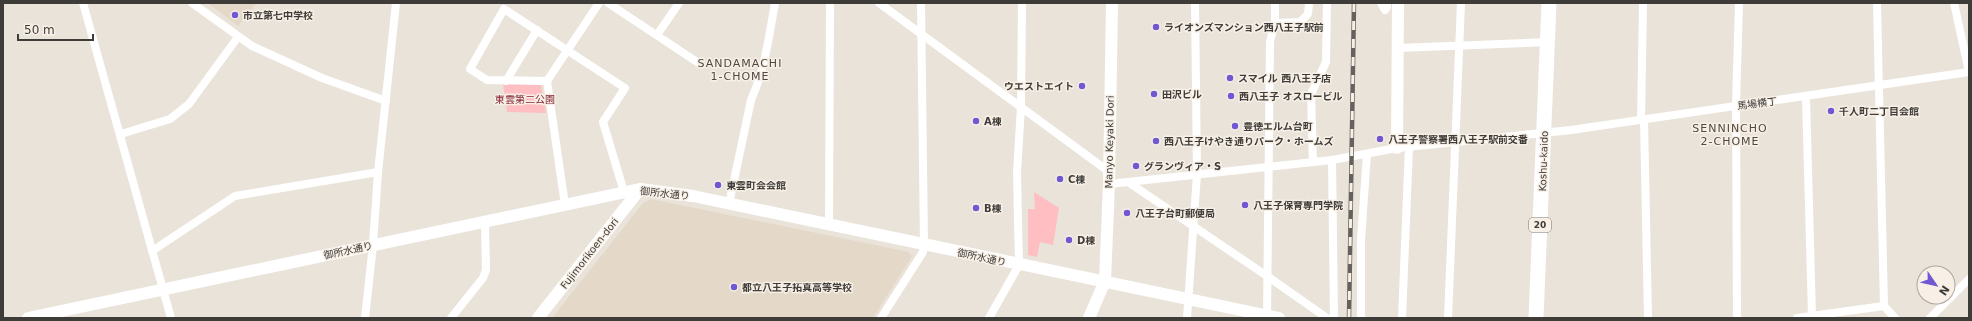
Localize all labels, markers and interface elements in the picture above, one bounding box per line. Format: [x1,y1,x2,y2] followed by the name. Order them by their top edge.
[230,10,240,20] marker: 市立第七中学校
[243,10,313,21] place label: 市立第七中学校
[18,16,93,42] scale bar
[1151,22,1161,32] marker: ライオンズマンション西八王子駅前
[1164,22,1324,33] place label: ライオンズマンション西八王子駅前
[24,23,55,37] text: 50 m
[698,57,782,83] district label: SANDAMACHI 1-CHOME
[1225,73,1235,83] marker: スマイル 西八王子店
[1238,73,1331,84] place label: スマイル 西八王子店
[1004,81,1074,92] place label: ウエストエイト
[1077,81,1087,91] marker: ウエストエイト
[1149,89,1159,99] marker: 田沢ビル
[1162,89,1202,100] place label: 田沢ビル
[1226,91,1236,101] marker: 西八王子 オスロービル
[1239,91,1342,102] place label: 西八王子 オスロービル
[495,94,555,105] park label: 東雲第二公園
[1103,95,1116,189] street label: Manyo Keyaki Dori
[1737,96,1778,111] street label: 馬場横丁
[1826,106,1836,116] marker: 千人町二丁目会館
[1839,106,1919,117] place label: 千人町二丁目会館
[971,116,981,126] marker: A棟
[984,116,1002,127] place label: A棟
[1230,121,1240,131] marker: 豊徳エルム台町
[1243,121,1313,132] place label: 豊徳エルム台町
[1692,122,1768,148] district label: SENNINCHO 2-CHOME
[1537,131,1550,192] street label: Koshu-kaido
[1375,134,1385,144] marker: 八王子警察署西八王子駅前交番
[1388,134,1528,145] place label: 八王子警察署西八王子駅前交番
[1151,136,1161,146] marker: 西八王子けやき通りパーク・ホームズ
[1164,136,1334,147] place label: 西八王子けやき通りパーク・ホームズ
[1131,161,1141,171] marker: グランヴィア・S
[1144,161,1221,172] place label: グランヴィア・S
[1055,174,1065,184] marker: C棟
[1068,174,1085,185] place label: C棟
[713,180,723,190] marker: 東雲町会会館
[726,180,786,191] place label: 東雲町会会館
[640,185,690,202] street label: 御所水通り
[1240,200,1250,210] marker: 八王子保育専門学院
[1253,200,1343,211] place label: 八王子保育専門学院
[971,203,981,213] marker: B棟
[984,203,1002,214] place label: B棟
[1122,208,1132,218] marker: 八王子台町郵便局
[1135,208,1215,219] place label: 八王子台町郵便局
[558,216,620,291] street label: Fujimorikoen-dori
[1529,218,1551,232] road number: 20
[1064,235,1074,245] marker: D棟
[1077,235,1095,246] place label: D棟
[323,240,374,261] street label: 御所水通り
[956,247,1007,268] street label: 御所水通り
[1916,265,1956,305] north arrow
[729,282,739,292] marker: 都立八王子拓真高等学校
[742,282,852,293] place label: 都立八王子拓真高等学校
[1936,283,1952,298] text: N

